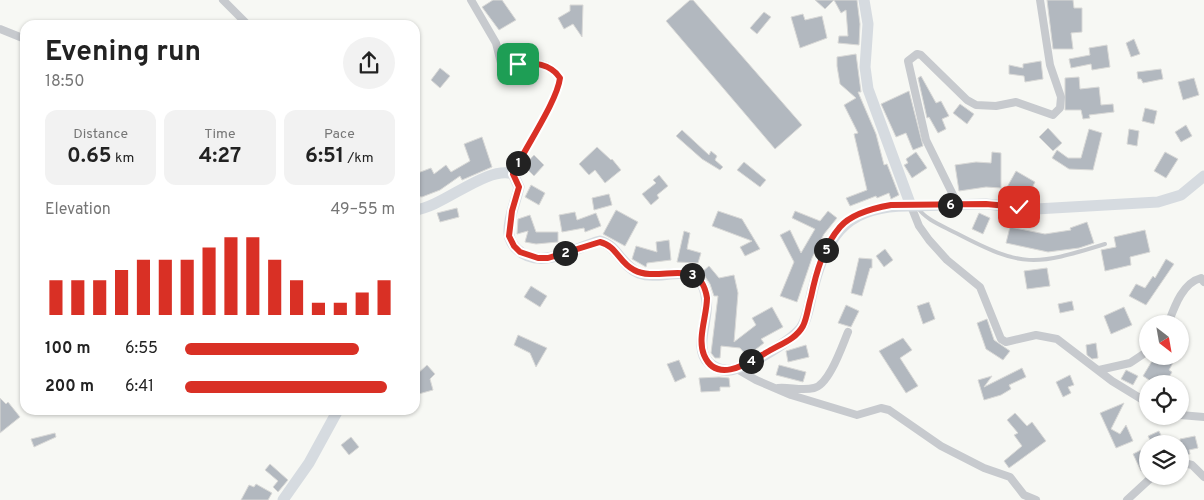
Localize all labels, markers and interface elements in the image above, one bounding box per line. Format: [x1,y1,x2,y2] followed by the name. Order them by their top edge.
[45,35,201,71] text: Evening run
[343,37,395,89] button: share
[497,43,539,85] pin
[504,50,532,78] icon: arrive
[45,72,85,92] text: 18:50
[73,126,128,143] text: Distance
[204,126,236,143] text: Time
[324,126,355,143] text: Pace
[67,143,112,170] text: 0.65
[199,143,241,170] text: 4:27
[305,143,344,170] text: 6:51
[112,150,134,167] text: km
[344,150,374,167] text: /km
[506,150,530,176] pin: 1
[516,155,521,172] text: 1
[998,186,1040,228] pin
[938,192,962,218] pin: 6
[1005,193,1033,221] icon: check
[946,197,955,214] text: 6
[45,200,111,220] text: Elevation
[330,200,395,220] text: 49–55 m
[814,238,838,262] pin: 5
[552,240,578,266] pin: 2
[822,242,831,259] text: 5
[561,245,570,262] text: 2
[680,262,704,288] pin: 3
[688,267,697,284] text: 3
[1139,315,1189,365] north arrow
[1139,315,1189,485] map controls
[45,339,91,359] text: 100 m
[125,339,158,359] text: 6:55
[738,348,764,374] pin: 4
[747,353,756,370] text: 4
[1139,375,1189,425] button: locate
[45,377,94,397] text: 200 m
[125,377,154,397] text: 6:41
[1139,435,1189,485] button: layers

